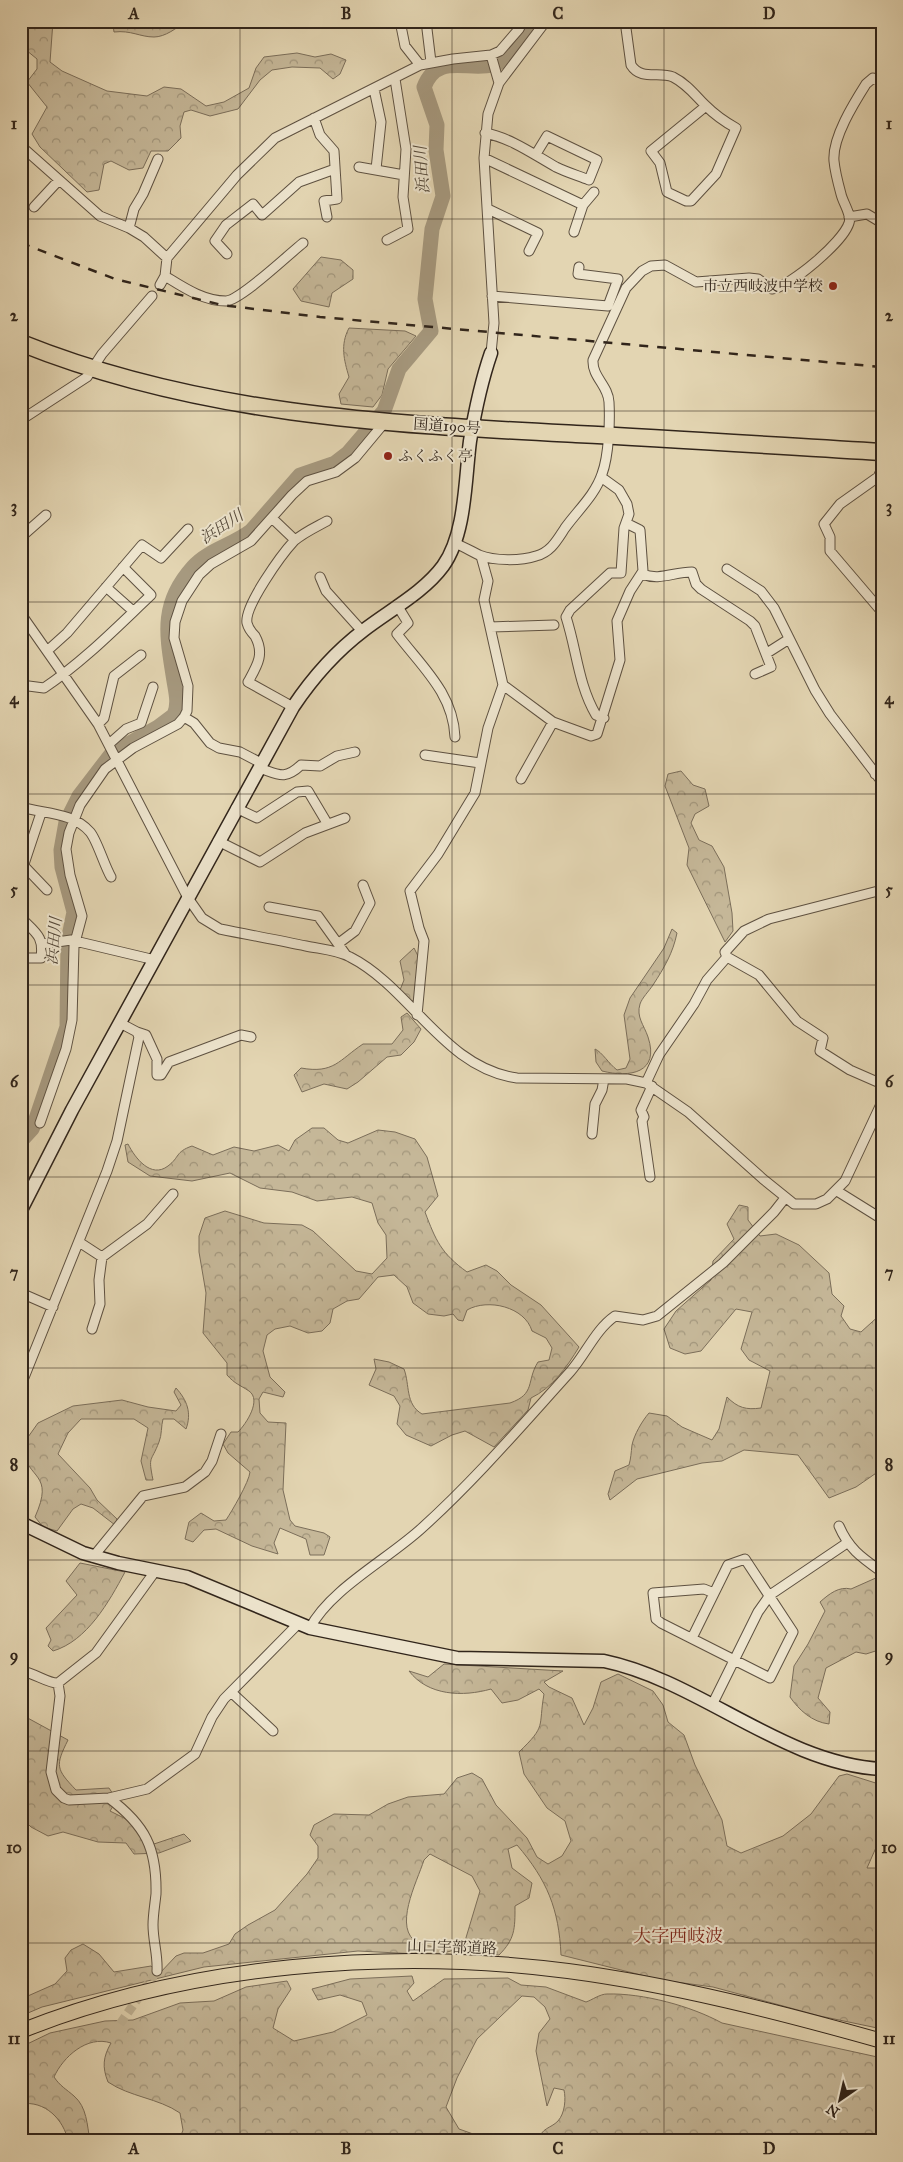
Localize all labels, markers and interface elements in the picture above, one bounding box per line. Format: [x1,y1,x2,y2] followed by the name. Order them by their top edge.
[128,4,140,23] text: A
[341,4,351,23] text: B
[553,4,564,23] text: C
[763,4,776,23] text: D
[11,114,18,133] text: 1
[886,114,893,133] text: 1
[410,143,433,195] water label: 浜田川
[703,277,823,295] place label: 市立西岐波中学校
[827,280,839,292] marker: 市立西岐波中学校
[10,306,19,325] text: 2
[885,306,894,325] text: 2
[413,415,481,437] street label: 国道190号
[398,447,473,465] place label: ふくふく亭
[382,450,394,462] marker: ふくふく亭
[11,497,17,517] text: 3
[886,497,892,517] text: 3
[196,504,248,547] water label: 浜田川
[10,689,20,709] text: 4
[885,689,895,709] text: 4
[10,880,18,899] text: 5
[885,880,893,899] text: 5
[42,914,66,966] water label: 浜田川
[10,1072,19,1091] text: 6
[885,1072,894,1091] text: 6
[10,1263,19,1282] text: 7
[885,1263,894,1282] text: 7
[10,1455,18,1474] text: 8
[885,1455,893,1474] text: 8
[10,1646,18,1666] text: 9
[885,1646,893,1666] text: 9
[6,1838,22,1857] text: 10
[881,1838,897,1857] text: 10
[633,1925,723,1947] district label: 大字西岐波
[407,1936,497,1958] street label: 山口宇部道路
[8,2029,21,2048] text: 11
[883,2029,896,2048] text: 11
[816,2074,866,2124] north arrow
[823,2100,843,2121] text: N
[128,2139,140,2158] text: A
[341,2139,351,2158] text: B
[553,2139,564,2158] text: C
[763,2139,776,2158] text: D

